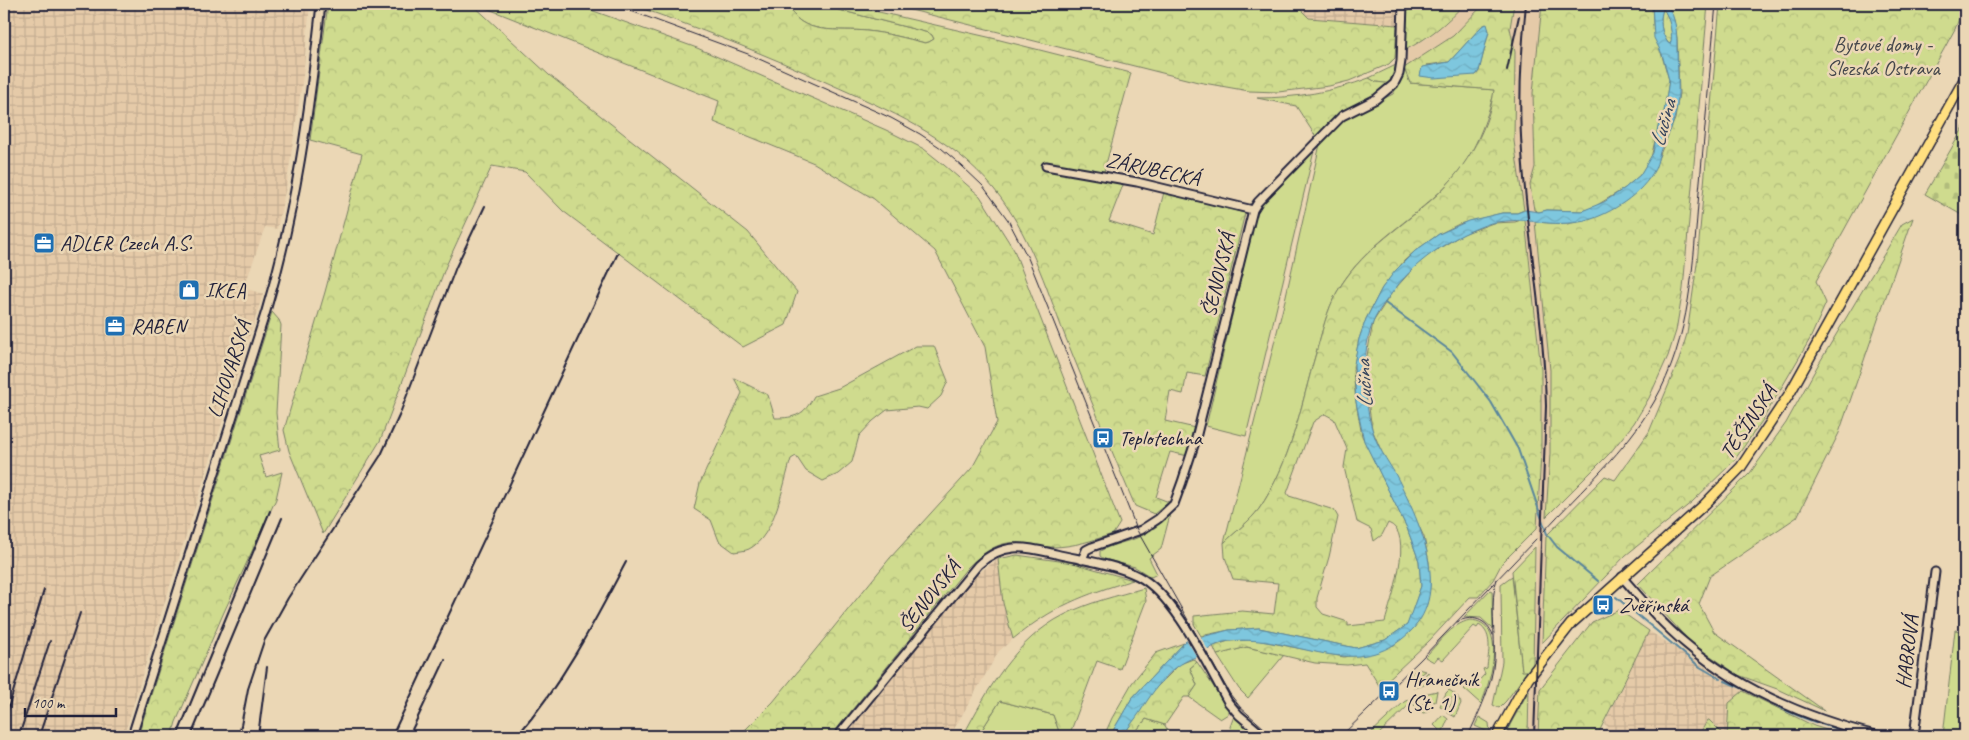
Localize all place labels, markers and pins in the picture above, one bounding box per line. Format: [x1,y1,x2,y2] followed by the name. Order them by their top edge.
[60,230,193,256] place label: ADLER Czech A.S.
[32,231,56,255] office icon: ADLER Czech A.S.
[205,277,246,303] place label: IKEA
[177,278,201,302] shop icon: IKEA
[131,313,189,339] place label: RABEN
[103,314,127,338] office icon: RABEN
[1119,425,1204,451] place label: Teplotechna
[1091,426,1115,450] bus stop icon: Teplotechna
[1619,592,1690,618] place label: Zvěřinská
[1591,593,1615,617] bus stop icon: Zvěřinská
[1405,666,1481,716] place label: Hranečník (St. 1)
[1377,679,1401,703] bus stop icon: Hranečník (St. 1)

